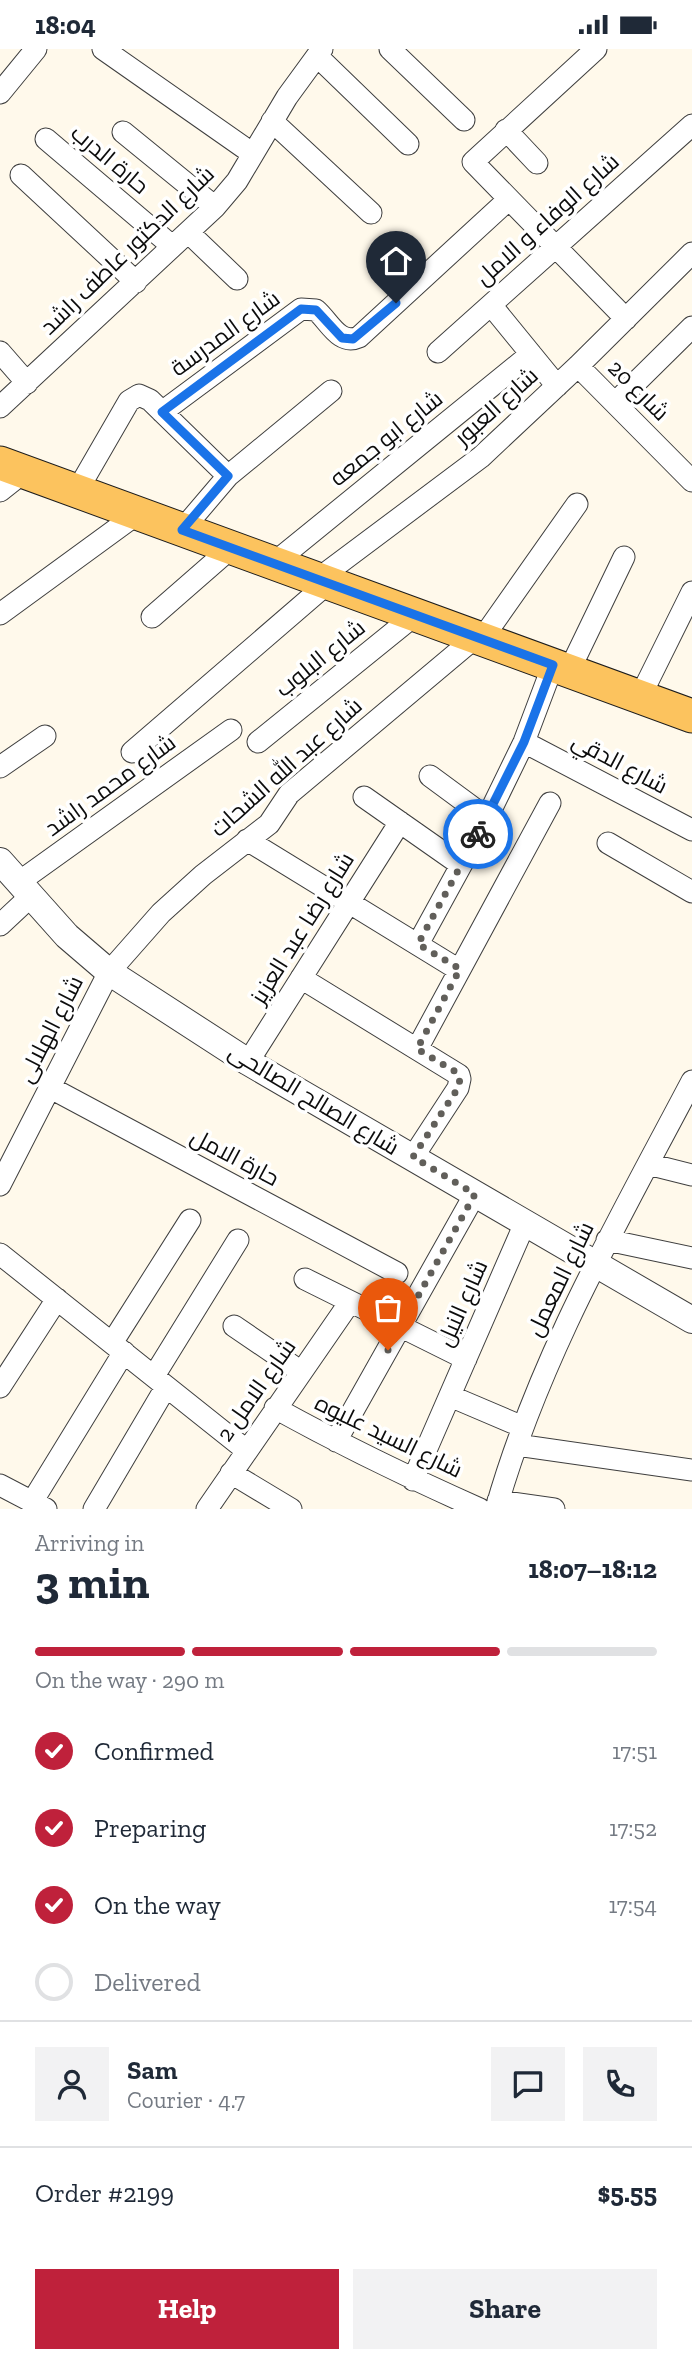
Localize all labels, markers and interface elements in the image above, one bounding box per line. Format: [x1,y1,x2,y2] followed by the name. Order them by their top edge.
[35,9,96,41] text: 18:04
[65,118,155,200] street label: حارة الدرب
[469,147,626,292] street label: شارع الوفاء و الامل
[34,160,221,342] street label: شارع الدكتور عاطف راشد
[366,231,426,303] pin
[377,242,415,280] icon: home
[165,284,286,384] street label: شارع المدرسة
[601,354,675,428] street label: شارع 20
[447,361,545,454] street label: شارع العبور
[324,384,449,493] street label: شارع ابو جمعه
[269,613,372,704] street label: شارع البلوب
[204,691,369,844] street label: شارع عبد الله الشحات
[565,726,673,803] street label: شارع الدقي
[39,728,182,844] street label: شارع محمد راشد
[443,799,513,869] courier
[459,815,497,853] icon: bike
[243,847,362,1012] street label: شارع رضا عبد العزيز
[11,971,91,1088] street label: شارع الهلالى
[223,1037,404,1163] street label: شارع الصالح الصالحى
[186,1122,284,1192] street label: حارة الامل
[520,1217,602,1342] street label: شارع المعمل
[431,1255,495,1351] street label: شارع النيل
[358,1278,418,1350] pin
[369,1289,407,1327] icon: bag
[210,1333,303,1448] street label: شارع الامل 2
[310,1388,467,1486] street label: شارع السيد عليوه
[35,1529,144,1557] text: Arriving in
[528,1553,657,1585] text: 18:07–18:12
[35,1555,149,1610] text: 3 min
[35,1666,224,1694] text: On the way · 290 m
[35,1732,73,1770] icon: check
[94,1735,214,1767] text: Confirmed
[612,1737,657,1765] text: 17:51
[35,1809,73,1847] icon: check
[94,1812,206,1844] text: Preparing
[609,1814,657,1842] text: 17:52
[35,1886,73,1924] icon: check
[94,1889,221,1921] text: On the way
[608,1891,657,1919] text: 17:54
[94,1966,201,1998] text: Delivered
[35,2047,109,2121] button: person
[491,2047,565,2121] button: chat
[583,2047,657,2121] button: phone
[127,2054,177,2086] text: Sam
[127,2086,245,2114] text: Courier · 4.7
[35,2177,174,2209] text: Order #2199
[598,2177,657,2209] text: $5.55
[35,2269,339,2349] button: Help
[353,2269,657,2349] button: Share

